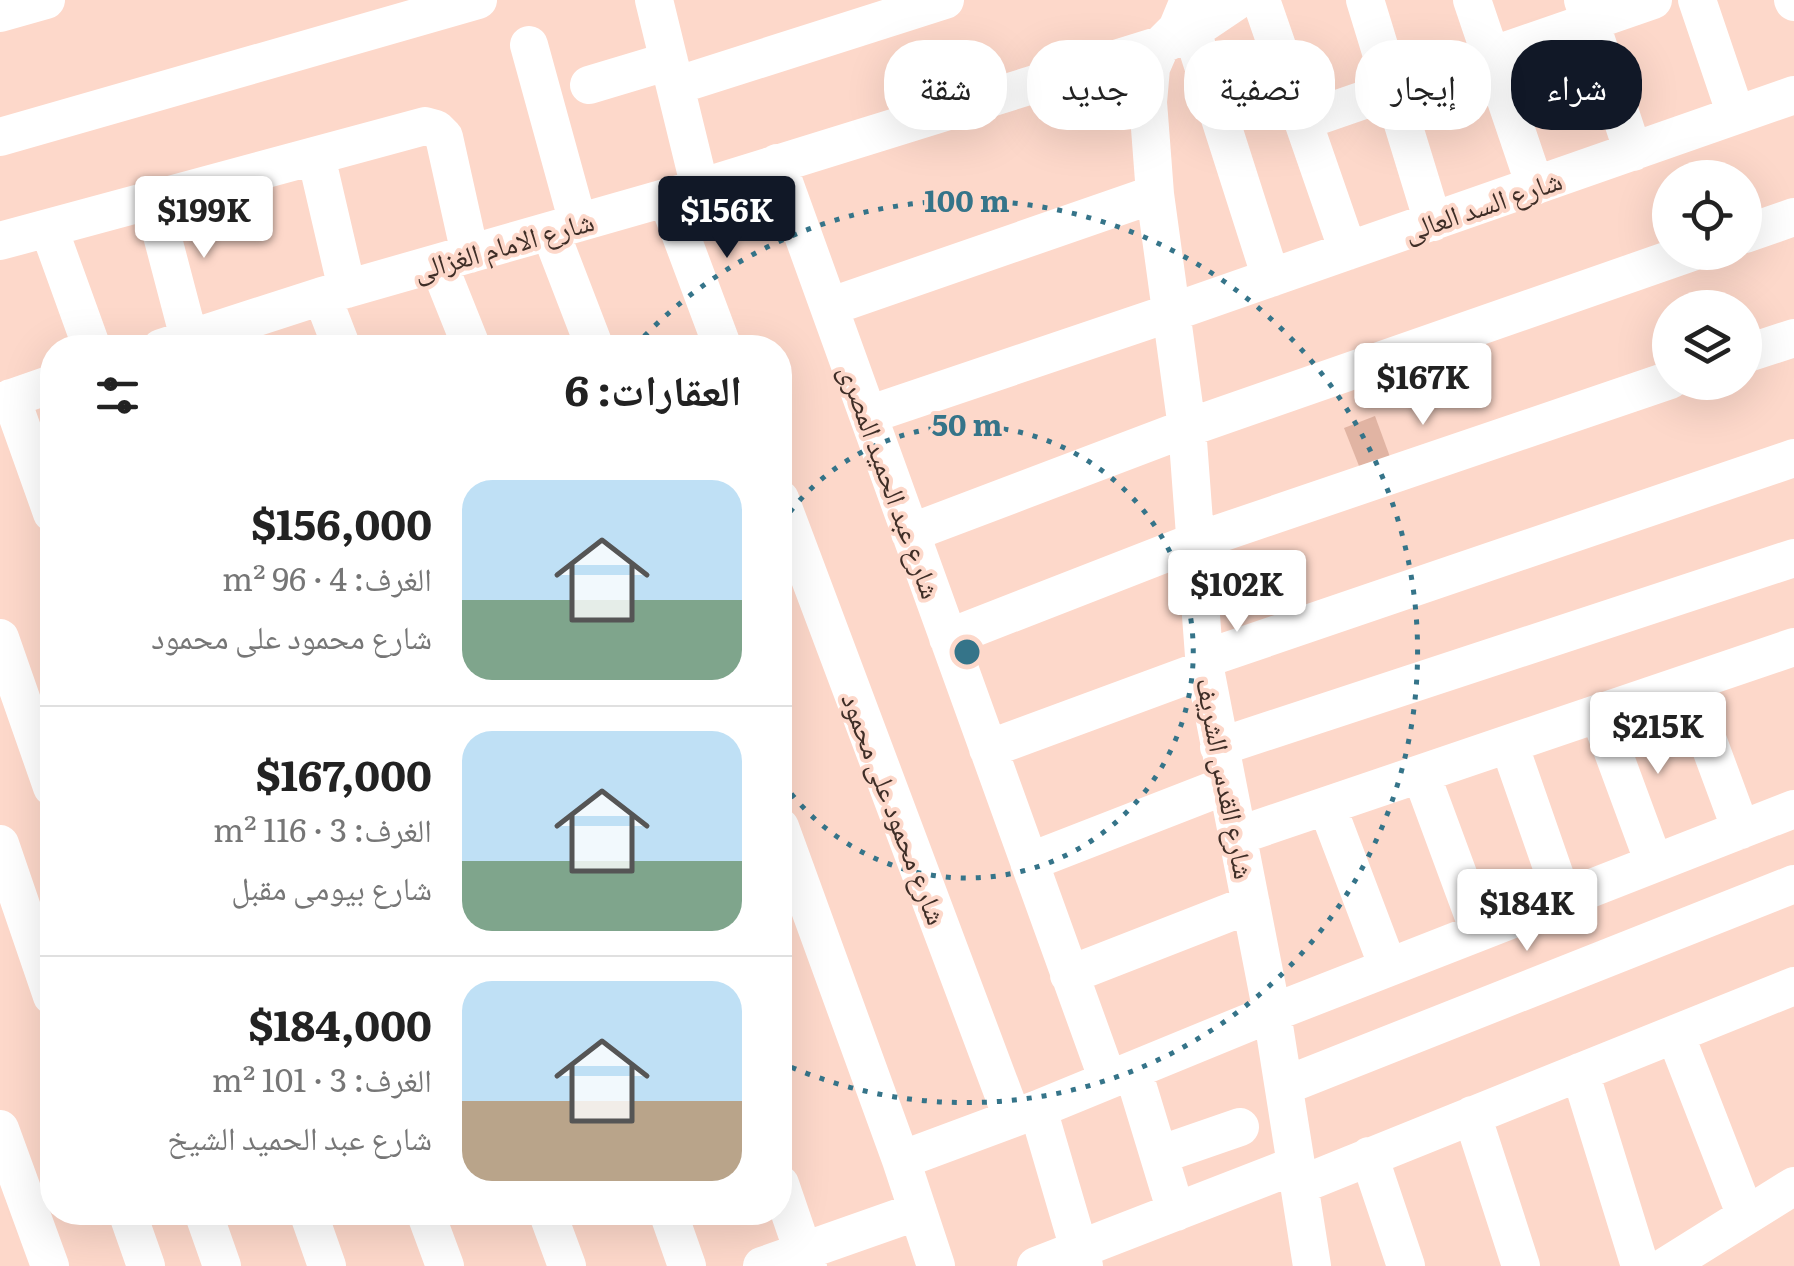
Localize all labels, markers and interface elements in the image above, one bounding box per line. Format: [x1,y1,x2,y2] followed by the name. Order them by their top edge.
[884,40,1007,130] chip: شقة
[1027,40,1164,130] chip: جديد
[1184,40,1335,130] chip: تصفية
[1355,40,1491,130] chip: إيجار
[1511,40,1642,130] chip: شراء
[1397,157,1567,251] street label: شارع السد العالى
[1652,160,1762,400] map controls
[1652,160,1762,270] button: locate
[134,176,274,261] pin: $199K
[657,176,797,261] pin: $156K
[924,177,1010,221] text: 100 m
[157,184,251,232] text: $199K
[680,184,774,232] text: $156K
[408,198,598,290] street label: شارع الامام الغزالى
[1652,290,1762,400] button: layers
[1353,343,1493,428] pin: $167K
[1376,351,1470,399] text: $167K
[564,357,742,419] text: العقارات: 6
[830,358,954,604] street label: شارع عبد الحميد المصرى
[90,368,145,423] icon: filters
[932,401,1002,445] text: 50 m
[251,491,432,553] text: $156,000
[542,520,662,640] icon: home
[1167,550,1307,635] pin: $102K
[222,553,432,601] text: الغرف: 4 · 96 m²
[1190,558,1284,606] text: $102K
[151,611,432,659] text: شارع محمود على محمود
[949,634,985,670] centre of rings
[1187,674,1267,882] street label: شارع القدس الشريف
[832,686,960,930] street label: شارع محمود على محمود
[1588,692,1728,777] pin: $215K
[1612,700,1704,748] text: $215K
[255,742,432,804] text: $167,000
[542,771,662,891] icon: home
[213,804,432,852] text: الغرف: 3 · 116 m²
[231,862,432,910] text: شارع بيومى مقبل
[1457,869,1597,954] pin: $184K
[1479,877,1575,925] text: $184K
[248,992,432,1054] text: $184,000
[542,1021,662,1141] icon: home
[212,1054,432,1102] text: الغرف: 3 · 101 m²
[167,1112,432,1160] text: شارع عبد الحميد الشيخ

